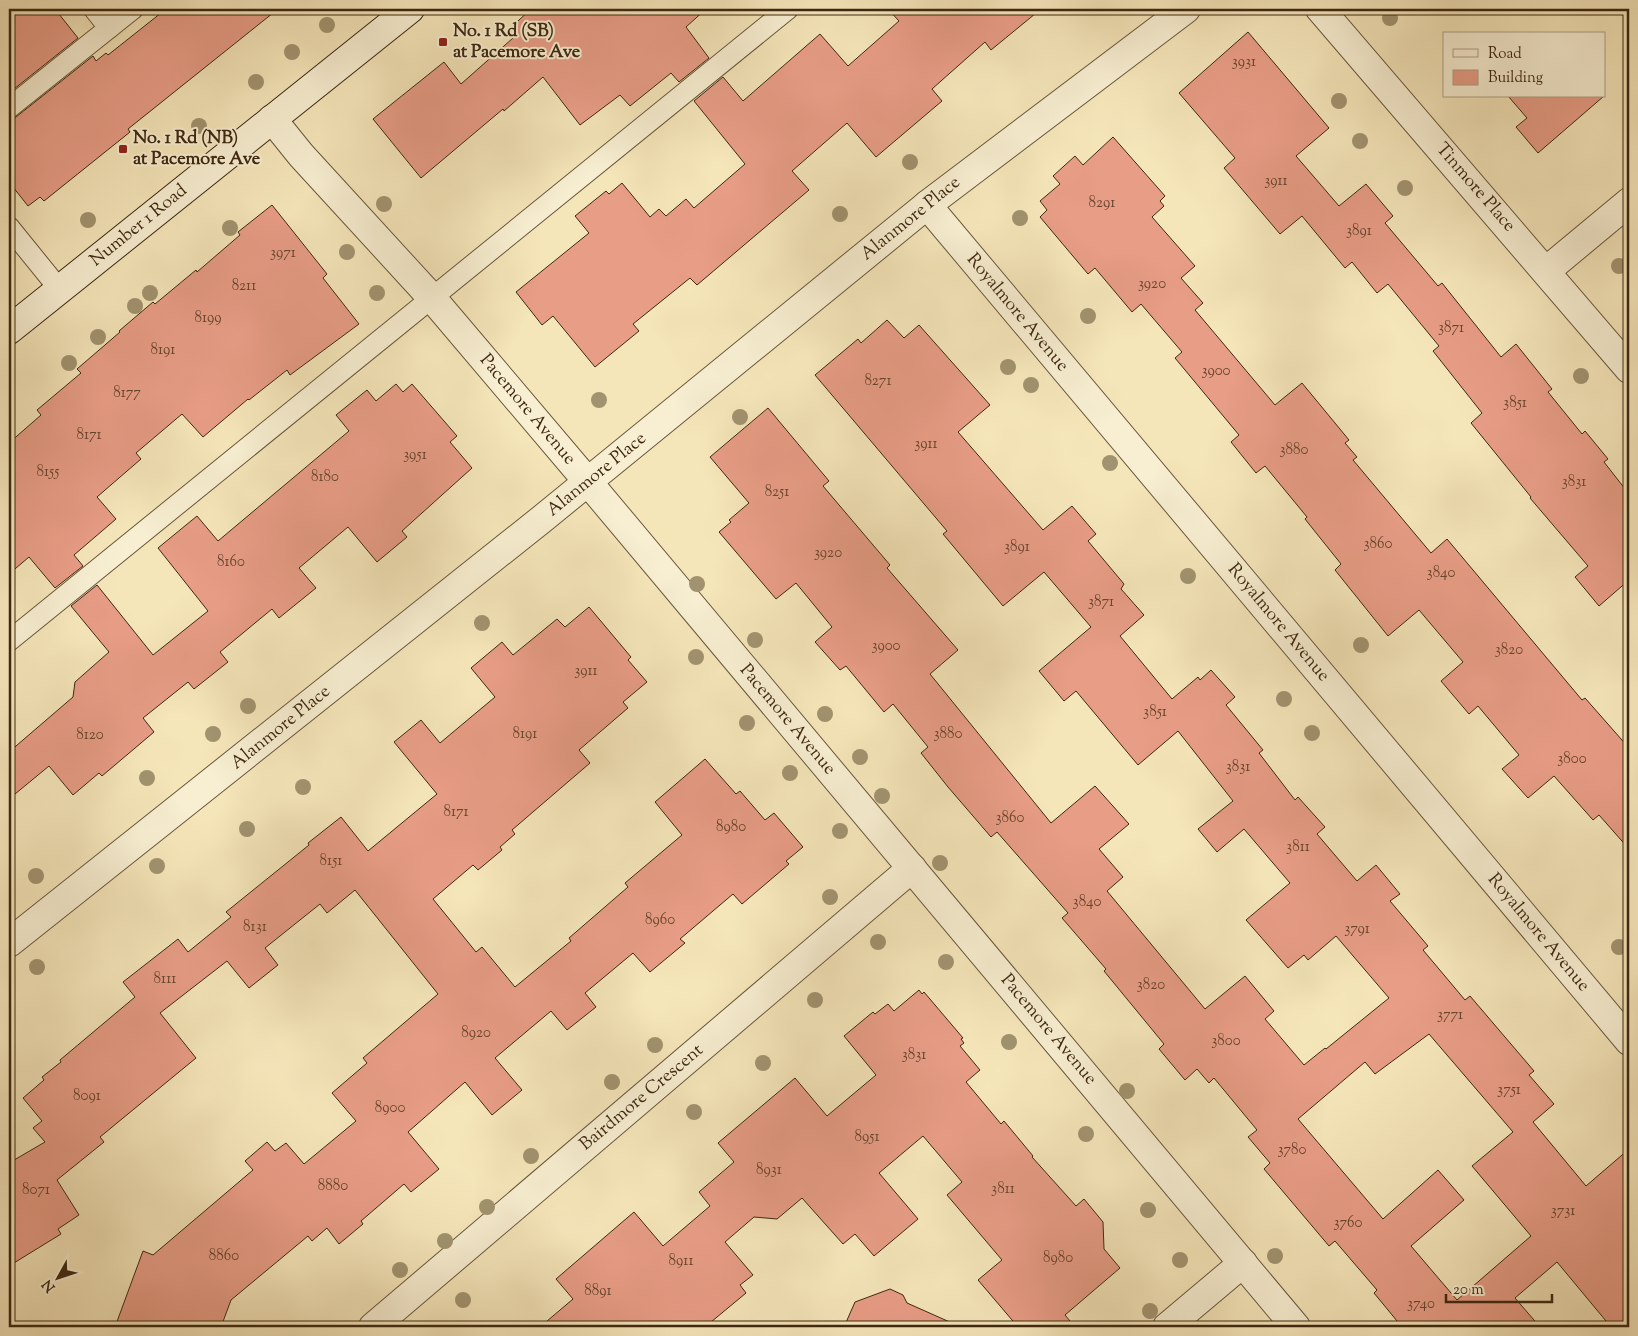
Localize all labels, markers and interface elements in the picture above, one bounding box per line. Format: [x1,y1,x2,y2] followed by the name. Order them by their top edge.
[453,19,581,66] place label: No. 1 Rd (SB) at Pacemore Ave
[1443,32,1606,98] legend
[437,36,449,48] marker: No. 1 Rd (SB) at Pacemore Ave
[1488,44,1522,65] text: Road
[1232,52,1256,73] house number: 3931
[1488,68,1543,89] text: Building
[133,126,261,173] place label: No. 1 Rd (NB) at Pacemore Ave
[1429,138,1521,238] street label: Tinmore Place
[117,143,129,155] marker: No. 1 Rd (NB) at Pacemore Ave
[855,171,967,267] street label: Alanmore Place
[1264,171,1288,192] house number: 3911
[85,179,193,273] street label: Number 1 Road
[1089,193,1115,214] house number: 8291
[1346,221,1372,242] house number: 3891
[270,243,296,264] house number: 3971
[960,248,1074,378] street label: Royalmore Avenue
[1138,274,1166,295] house number: 3920
[232,276,256,297] house number: 8211
[194,308,222,329] house number: 8199
[1438,318,1464,339] house number: 3871
[151,340,175,361] house number: 8191
[473,349,581,471] street label: Pacemore Avenue
[1201,361,1231,382] house number: 3900
[865,371,892,392] house number: 8271
[113,383,141,404] house number: 8177
[1503,393,1527,414] house number: 3851
[76,425,102,446] house number: 8171
[541,427,653,523] street label: Alanmore Place
[914,434,938,455] house number: 3911
[1280,440,1309,461] house number: 3880
[403,445,427,466] house number: 3951
[37,462,60,483] house number: 8155
[311,467,339,488] house number: 8180
[1562,472,1586,493] house number: 3831
[765,482,789,503] house number: 8251
[1364,534,1393,555] house number: 3860
[1004,537,1030,558] house number: 3891
[814,543,842,564] house number: 3920
[217,552,245,573] house number: 8160
[1221,558,1335,688] street label: Royalmore Avenue
[1427,563,1455,584] house number: 3840
[1088,592,1114,613] house number: 3871
[871,636,901,657] house number: 3900
[1495,640,1523,661] house number: 3820
[733,659,841,781] street label: Pacemore Avenue
[574,661,598,682] house number: 3911
[225,680,337,776] street label: Alanmore Place
[1143,702,1167,723] house number: 3851
[513,724,537,745] house number: 8191
[934,724,963,745] house number: 3880
[76,725,104,746] house number: 8120
[1557,749,1587,770] house number: 3800
[1226,757,1250,778] house number: 3831
[443,802,469,823] house number: 8171
[996,808,1025,829] house number: 3860
[716,817,746,838] house number: 8980
[1286,837,1310,858] house number: 3811
[320,851,342,872] house number: 8151
[1481,868,1595,998] street label: Royalmore Avenue
[1073,892,1101,913] house number: 3840
[645,910,675,931] house number: 8960
[243,917,267,938] house number: 8131
[1344,919,1370,940] house number: 3791
[154,969,176,990] house number: 8111
[994,969,1102,1091] street label: Pacemore Avenue
[1137,975,1165,996] house number: 3820
[1437,1005,1463,1026] house number: 3771
[461,1023,491,1044] house number: 8920
[1211,1031,1241,1052] house number: 3800
[574,1038,710,1158] street label: Bairdmore Crescent
[902,1045,926,1066] house number: 3831
[1497,1080,1521,1101] house number: 3751
[73,1086,101,1107] house number: 8091
[375,1098,405,1119] house number: 8900
[854,1127,880,1148] house number: 8951
[1277,1140,1307,1161] house number: 3780
[756,1160,782,1181] house number: 8931
[318,1176,348,1197] house number: 8880
[991,1179,1015,1200] house number: 3811
[22,1180,50,1201] house number: 8071
[1551,1201,1575,1222] house number: 3731
[1334,1213,1363,1234] house number: 3760
[209,1246,239,1267] house number: 8860
[1043,1248,1073,1269] house number: 8980
[669,1251,694,1272] house number: 8911
[32,1254,82,1304] north arrow
[1446,1271,1552,1303] scale bar
[38,1274,61,1296] text: N
[1453,1280,1484,1301] text: 20 m
[584,1281,612,1302] house number: 8891
[1407,1294,1435,1315] house number: 3740

